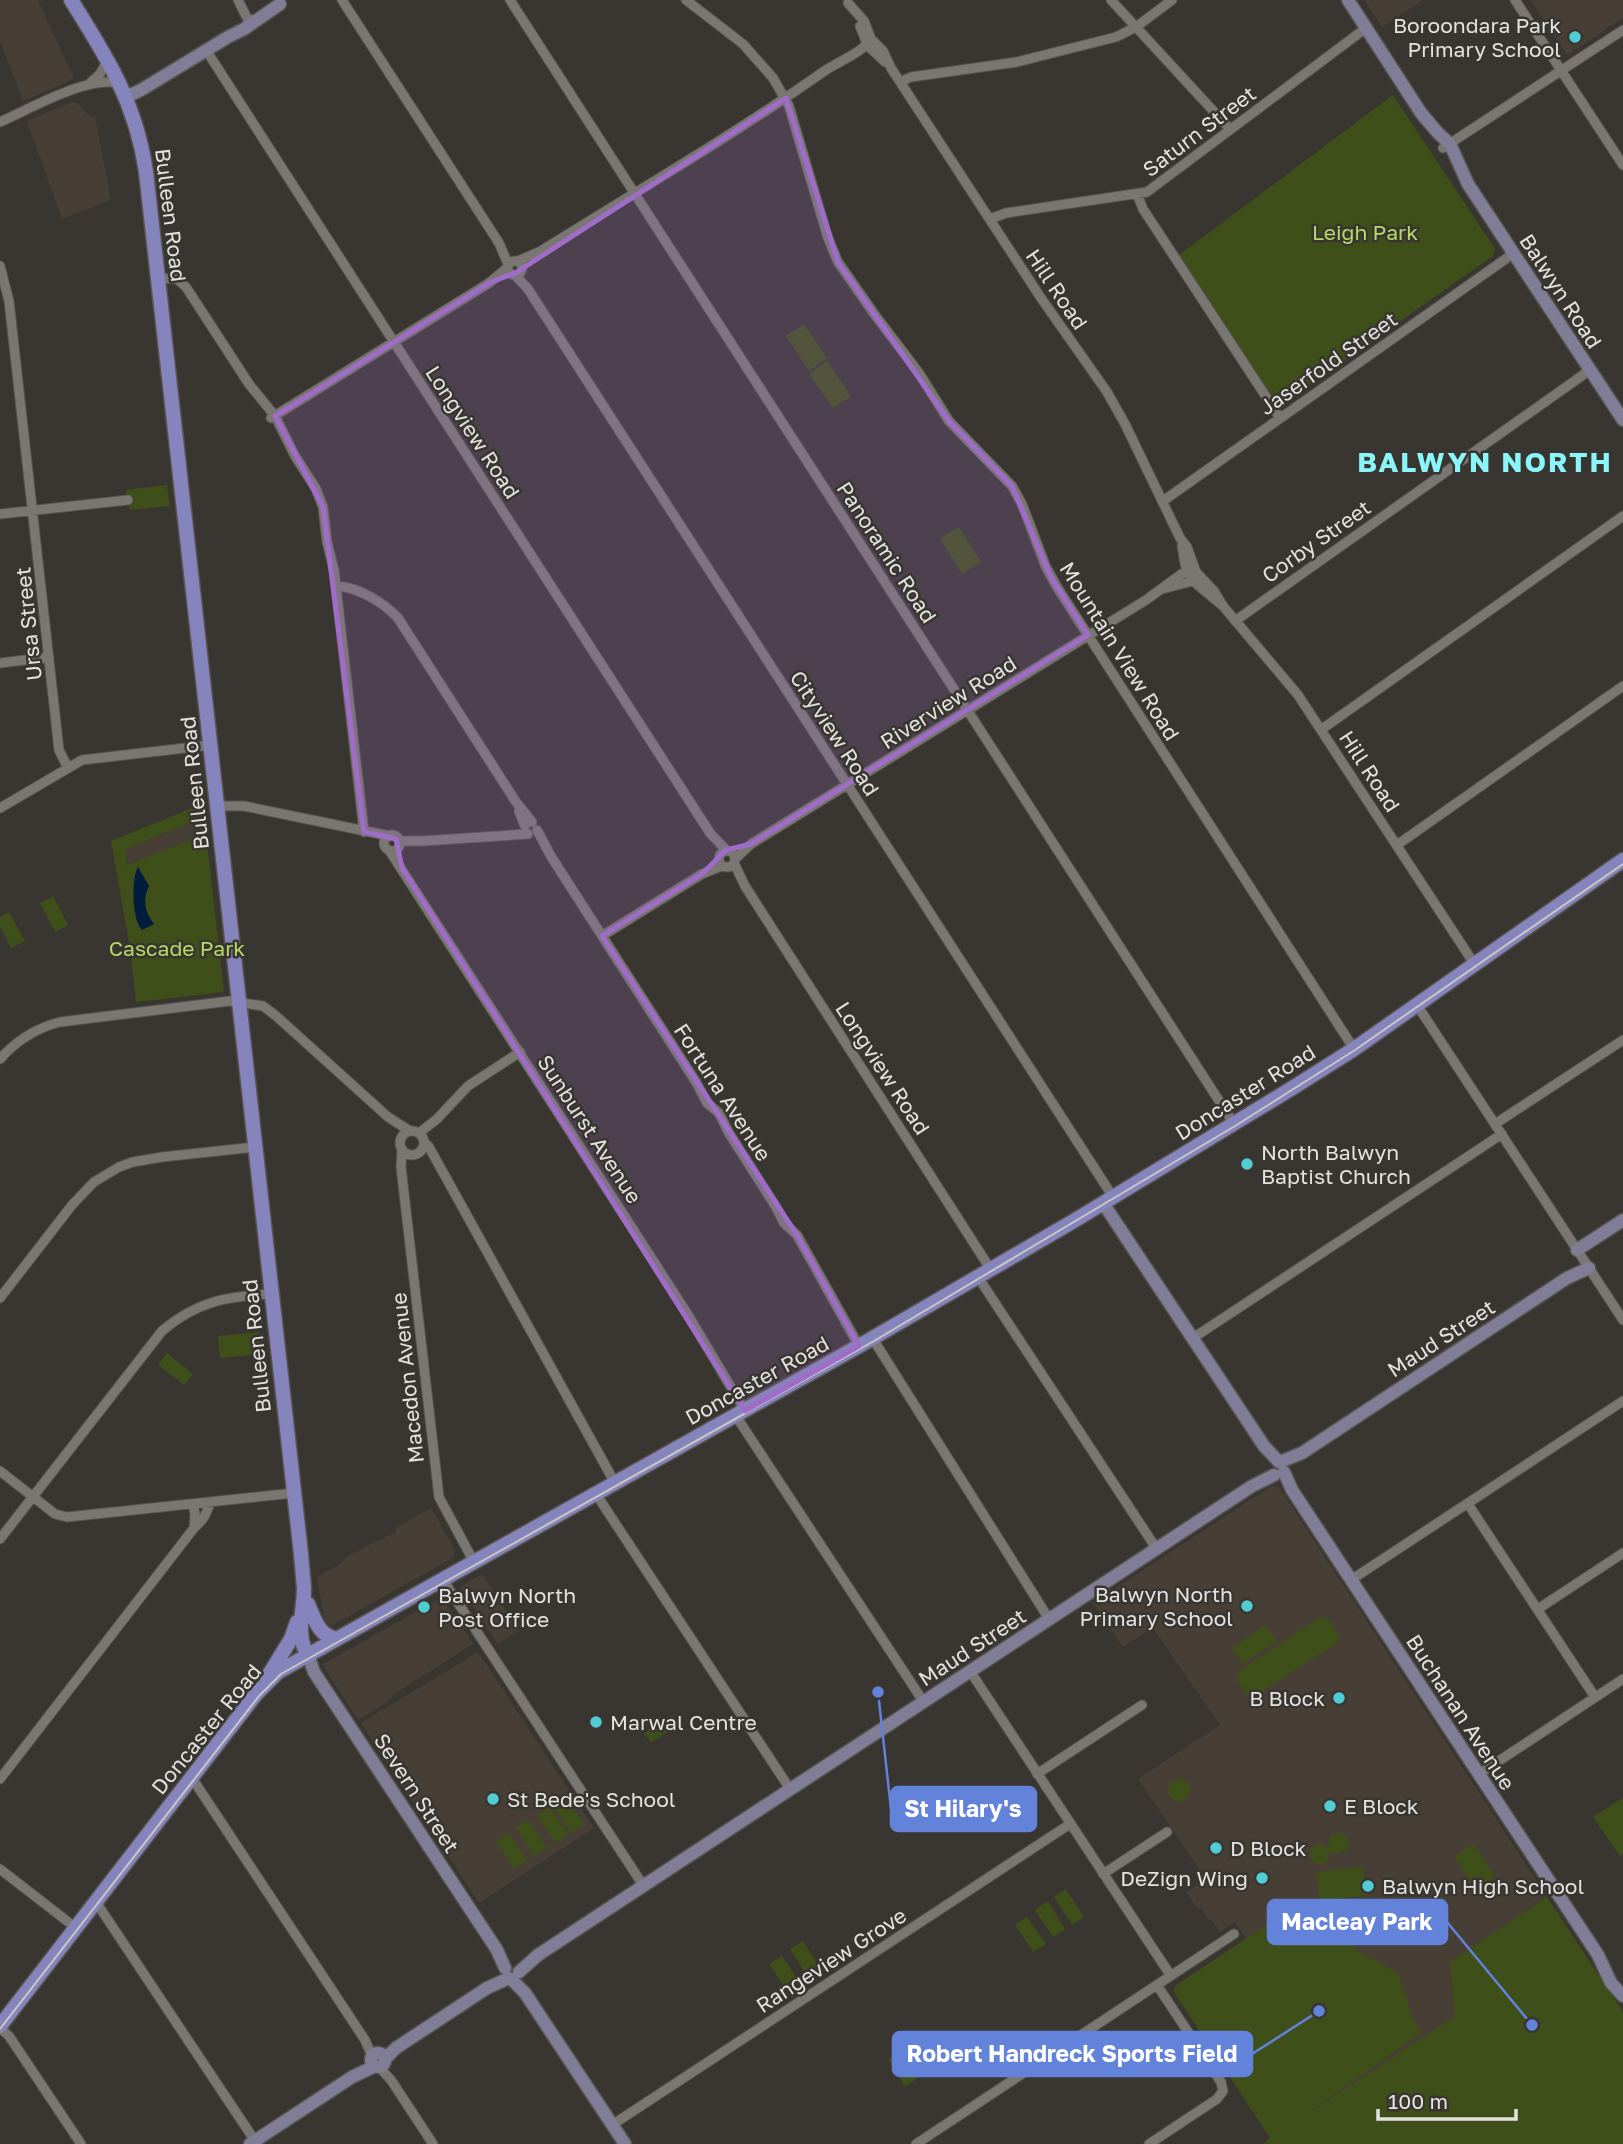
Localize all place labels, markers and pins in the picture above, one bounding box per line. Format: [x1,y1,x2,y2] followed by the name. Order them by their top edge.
[1393,12,1561,62] place label: Boroondara Park Primary School
[1567,29,1583,45] marker: Boroondara Park Primary School
[1261,1139,1411,1189] place label: North Balwyn Baptist Church
[1239,1156,1255,1172] marker: North Balwyn Baptist Church
[1079,1581,1233,1631] place label: Balwyn North Primary School
[438,1582,576,1632] place label: Balwyn North Post Office
[1239,1598,1255,1614] marker: Balwyn North Primary School
[416,1599,432,1615] marker: Balwyn North Post Office
[1249,1685,1325,1711] place label: B Block
[1331,1690,1347,1706] marker: B Block
[610,1709,757,1735] place label: Marwal Centre
[588,1714,604,1730] marker: Marwal Centre
[507,1786,676,1812] place label: St Bede's School
[891,1787,1036,1831] callout: St Hilary's
[485,1791,501,1807] marker: St Bede's School
[1344,1793,1419,1819] place label: E Block
[1322,1798,1338,1814] marker: E Block
[1230,1835,1307,1861] place label: D Block
[1208,1840,1224,1856] marker: D Block
[1120,1865,1248,1891] place label: DeZign Wing
[1254,1870,1270,1886] marker: DeZign Wing
[1382,1873,1584,1899] place label: Balwyn High School
[1360,1878,1376,1894] marker: Balwyn High School
[1268,1900,1447,1944] callout: Macleay Park
[893,2032,1252,2076] callout: Robert Handreck Sports Field

